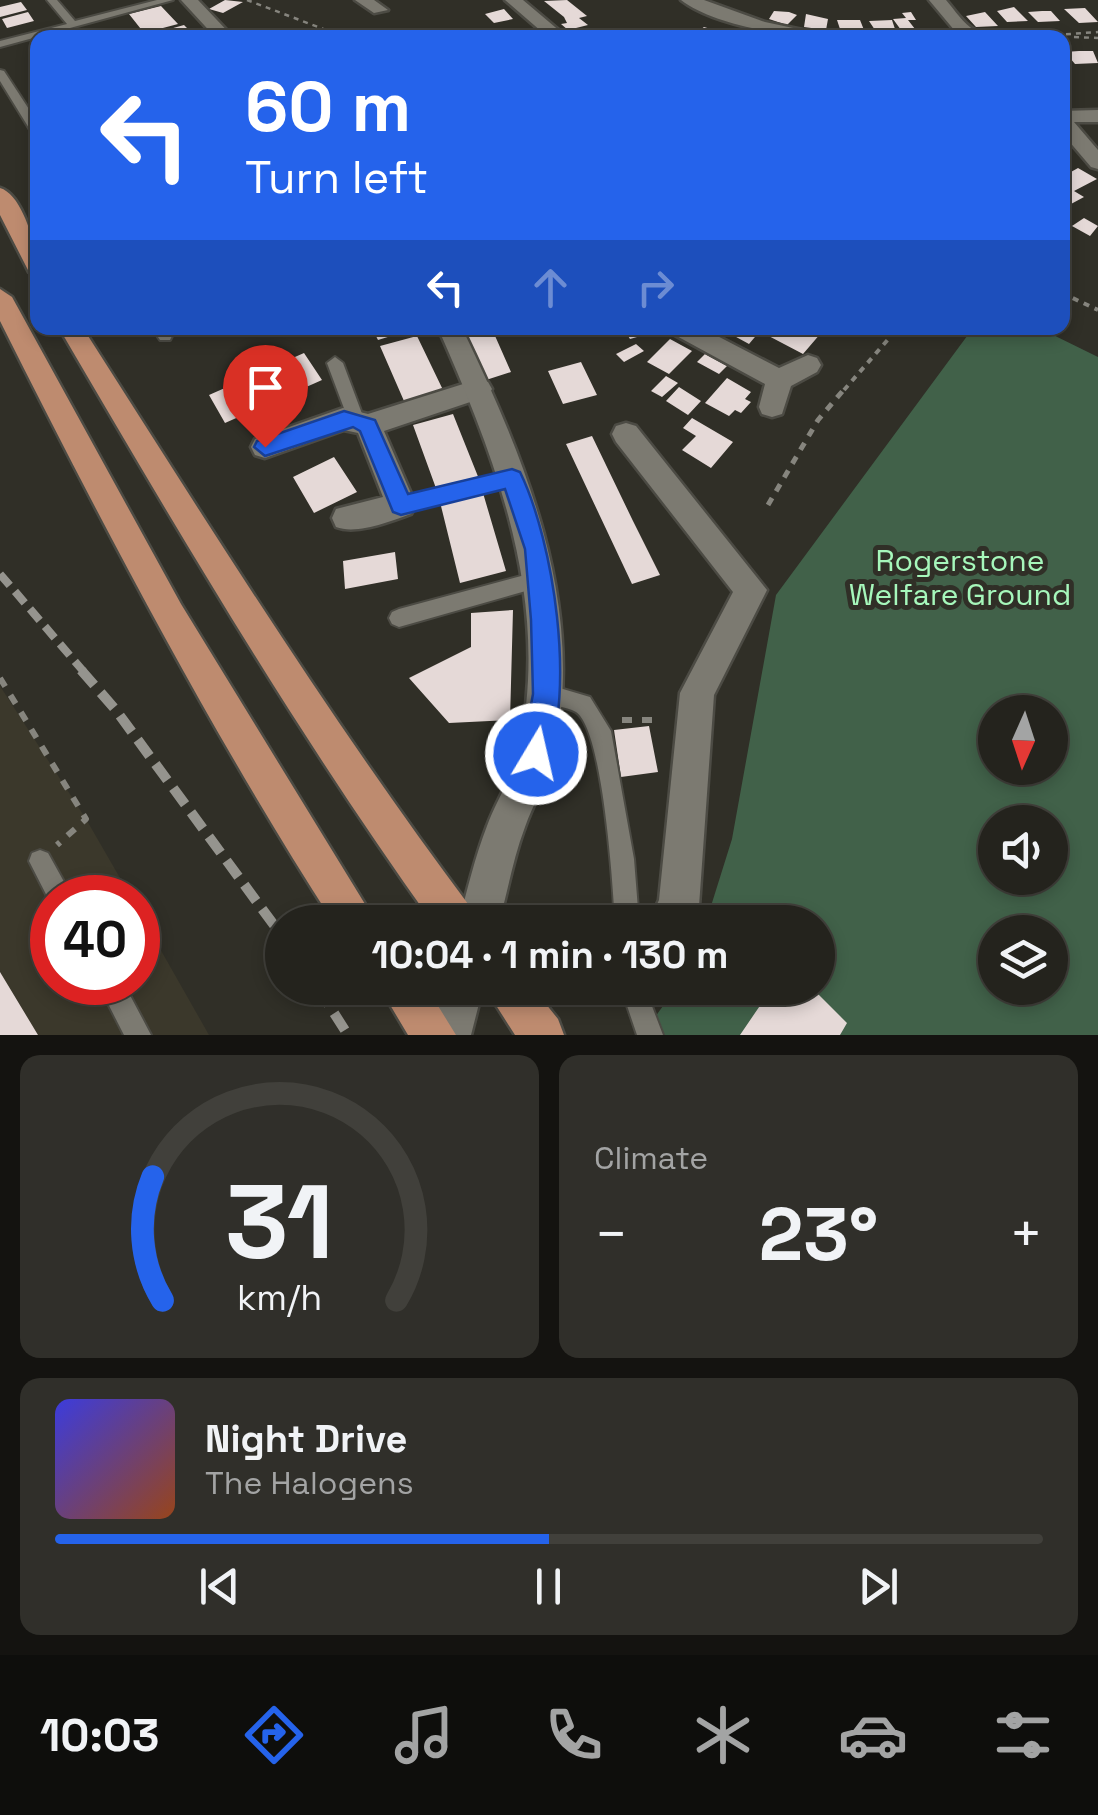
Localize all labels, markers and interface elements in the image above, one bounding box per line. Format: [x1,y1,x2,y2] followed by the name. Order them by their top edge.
[245,62,411,151] text: 60 m
[80,70,210,200] icon: left
[245,149,428,206] text: Turn left
[418,260,473,315] icon: left
[523,260,578,315] icon: ahead
[628,260,683,315] icon: right
[223,345,308,448] pin
[238,360,293,415] icon: arrive
[849,541,1071,614] park label: Rogerstone Welfare Ground
[978,695,1068,785] north arrow
[978,695,1068,1005] map controls
[484,702,588,806] position arrow
[978,805,1068,895] button: sound
[30,875,160,1005] speed limit sign: 40
[978,915,1068,1005] button: layers
[372,931,728,979] text: 10:04 · 1 min · 130 m
[594,1138,708,1178] text: Climate
[225,1156,334,1288] text: 31
[759,1186,878,1282] text: 23°
[594,1199,628,1269] text: −
[1009,1199,1043,1269] text: +
[237,1275,322,1320] text: km/h
[205,1415,407,1463] text: Night Drive
[205,1463,414,1503] text: The Halogens
[192,1559,247,1614] icon: previous
[521,1559,576,1614] icon: pause
[851,1559,906,1614] icon: next
[239,1700,309,1770] icon: directions
[389,1700,459,1770] icon: music
[539,1700,609,1770] icon: phone
[688,1700,758,1770] icon: climate
[838,1700,908,1770] icon: car
[988,1700,1058,1770] icon: filters
[40,1707,159,1764] text: 10:03

